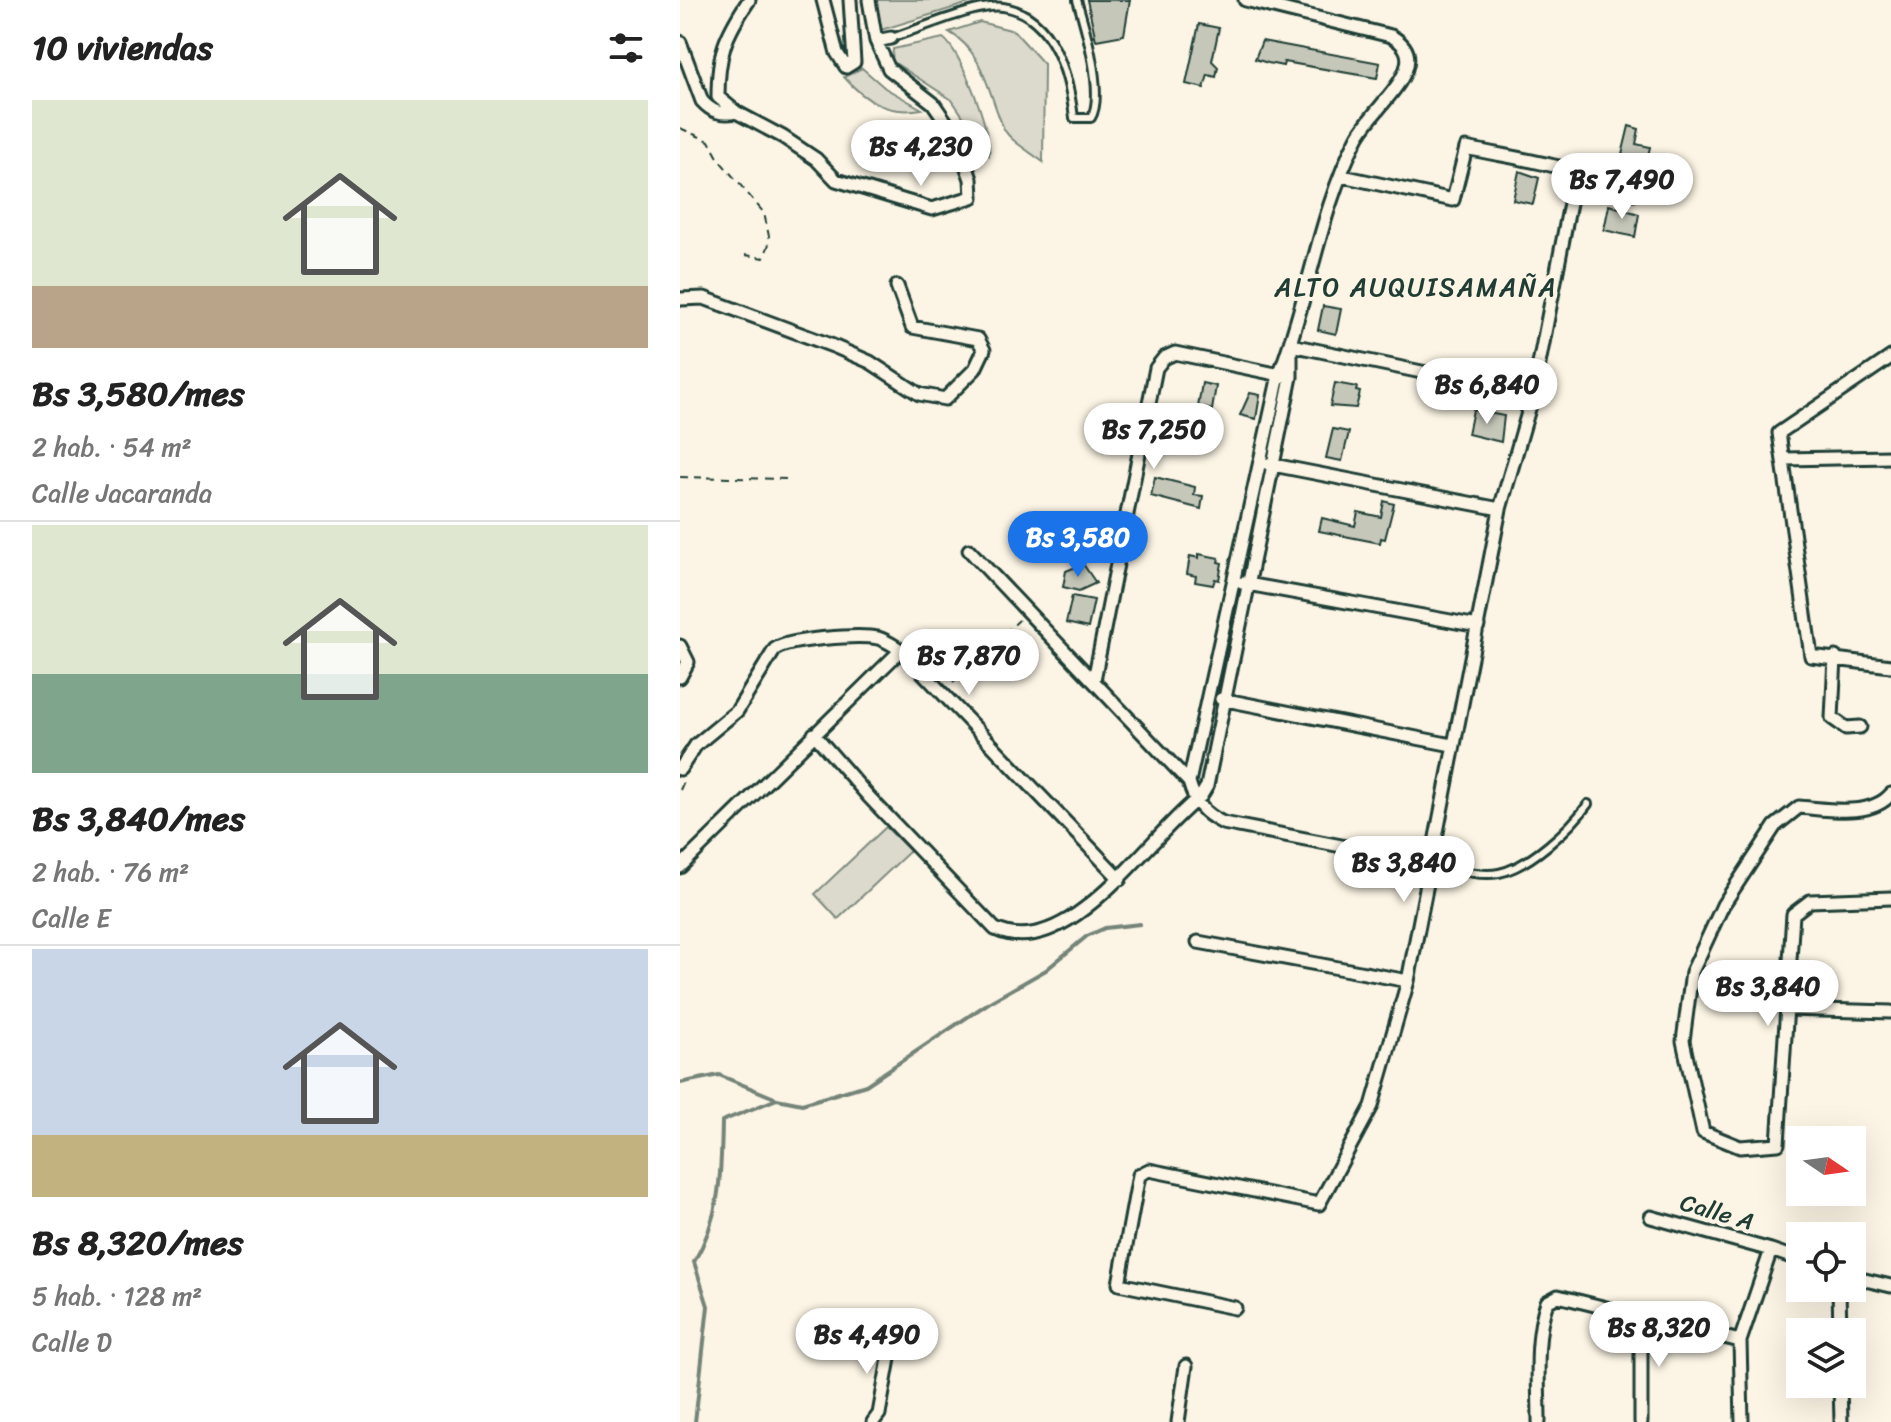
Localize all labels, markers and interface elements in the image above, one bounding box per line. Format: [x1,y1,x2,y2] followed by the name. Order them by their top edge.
[32,18,213,78] text: 10 viviendas
[604,26,648,70] icon: filters
[838,120,1004,188] pin: Bs 4,230
[869,123,973,169] text: Bs 4,230
[268,152,412,296] icon: home
[1539,153,1705,221] pin: Bs 7,490
[1569,156,1675,202] text: Bs 7,490
[1274,264,1557,310] district label: ALTO AUQUISAMAÑA
[1404,358,1570,426] pin: Bs 6,840
[1434,361,1540,407] text: Bs 6,840
[32,364,245,424] text: Bs 3,580/mes
[1071,403,1237,471] pin: Bs 7,250
[1102,406,1206,452] text: Bs 7,250
[32,424,192,470] text: 2 hab. · 54 m²
[32,470,212,516] text: Calle Jacaranda
[995,511,1161,579] pin: Bs 3,580
[1026,514,1130,560] text: Bs 3,580
[268,577,412,721] icon: home
[886,629,1052,697] pin: Bs 7,870
[917,632,1021,678] text: Bs 7,870
[32,789,245,849] text: Bs 3,840/mes
[1321,836,1487,904] pin: Bs 3,840
[1352,839,1456,885] text: Bs 3,840
[32,849,189,895] text: 2 hab. · 76 m²
[32,895,111,941] text: Calle E
[1685,960,1851,1028] pin: Bs 3,840
[1716,963,1820,1009] text: Bs 3,840
[268,1001,412,1145] icon: home
[1786,1126,1866,1206] north arrow
[1786,1126,1866,1398] map controls
[1675,1181,1759,1243] street label: Calle A
[32,1213,243,1273] text: Bs 8,320/mes
[1786,1222,1866,1302] button: locate
[32,1273,202,1319] text: 5 hab. · 128 m²
[1576,1301,1742,1369] pin: Bs 8,320
[1607,1304,1711,1350] text: Bs 8,320
[784,1308,950,1376] pin: Bs 4,490
[813,1311,921,1357] text: Bs 4,490
[1786,1318,1866,1398] button: layers
[32,1319,112,1365] text: Calle D

